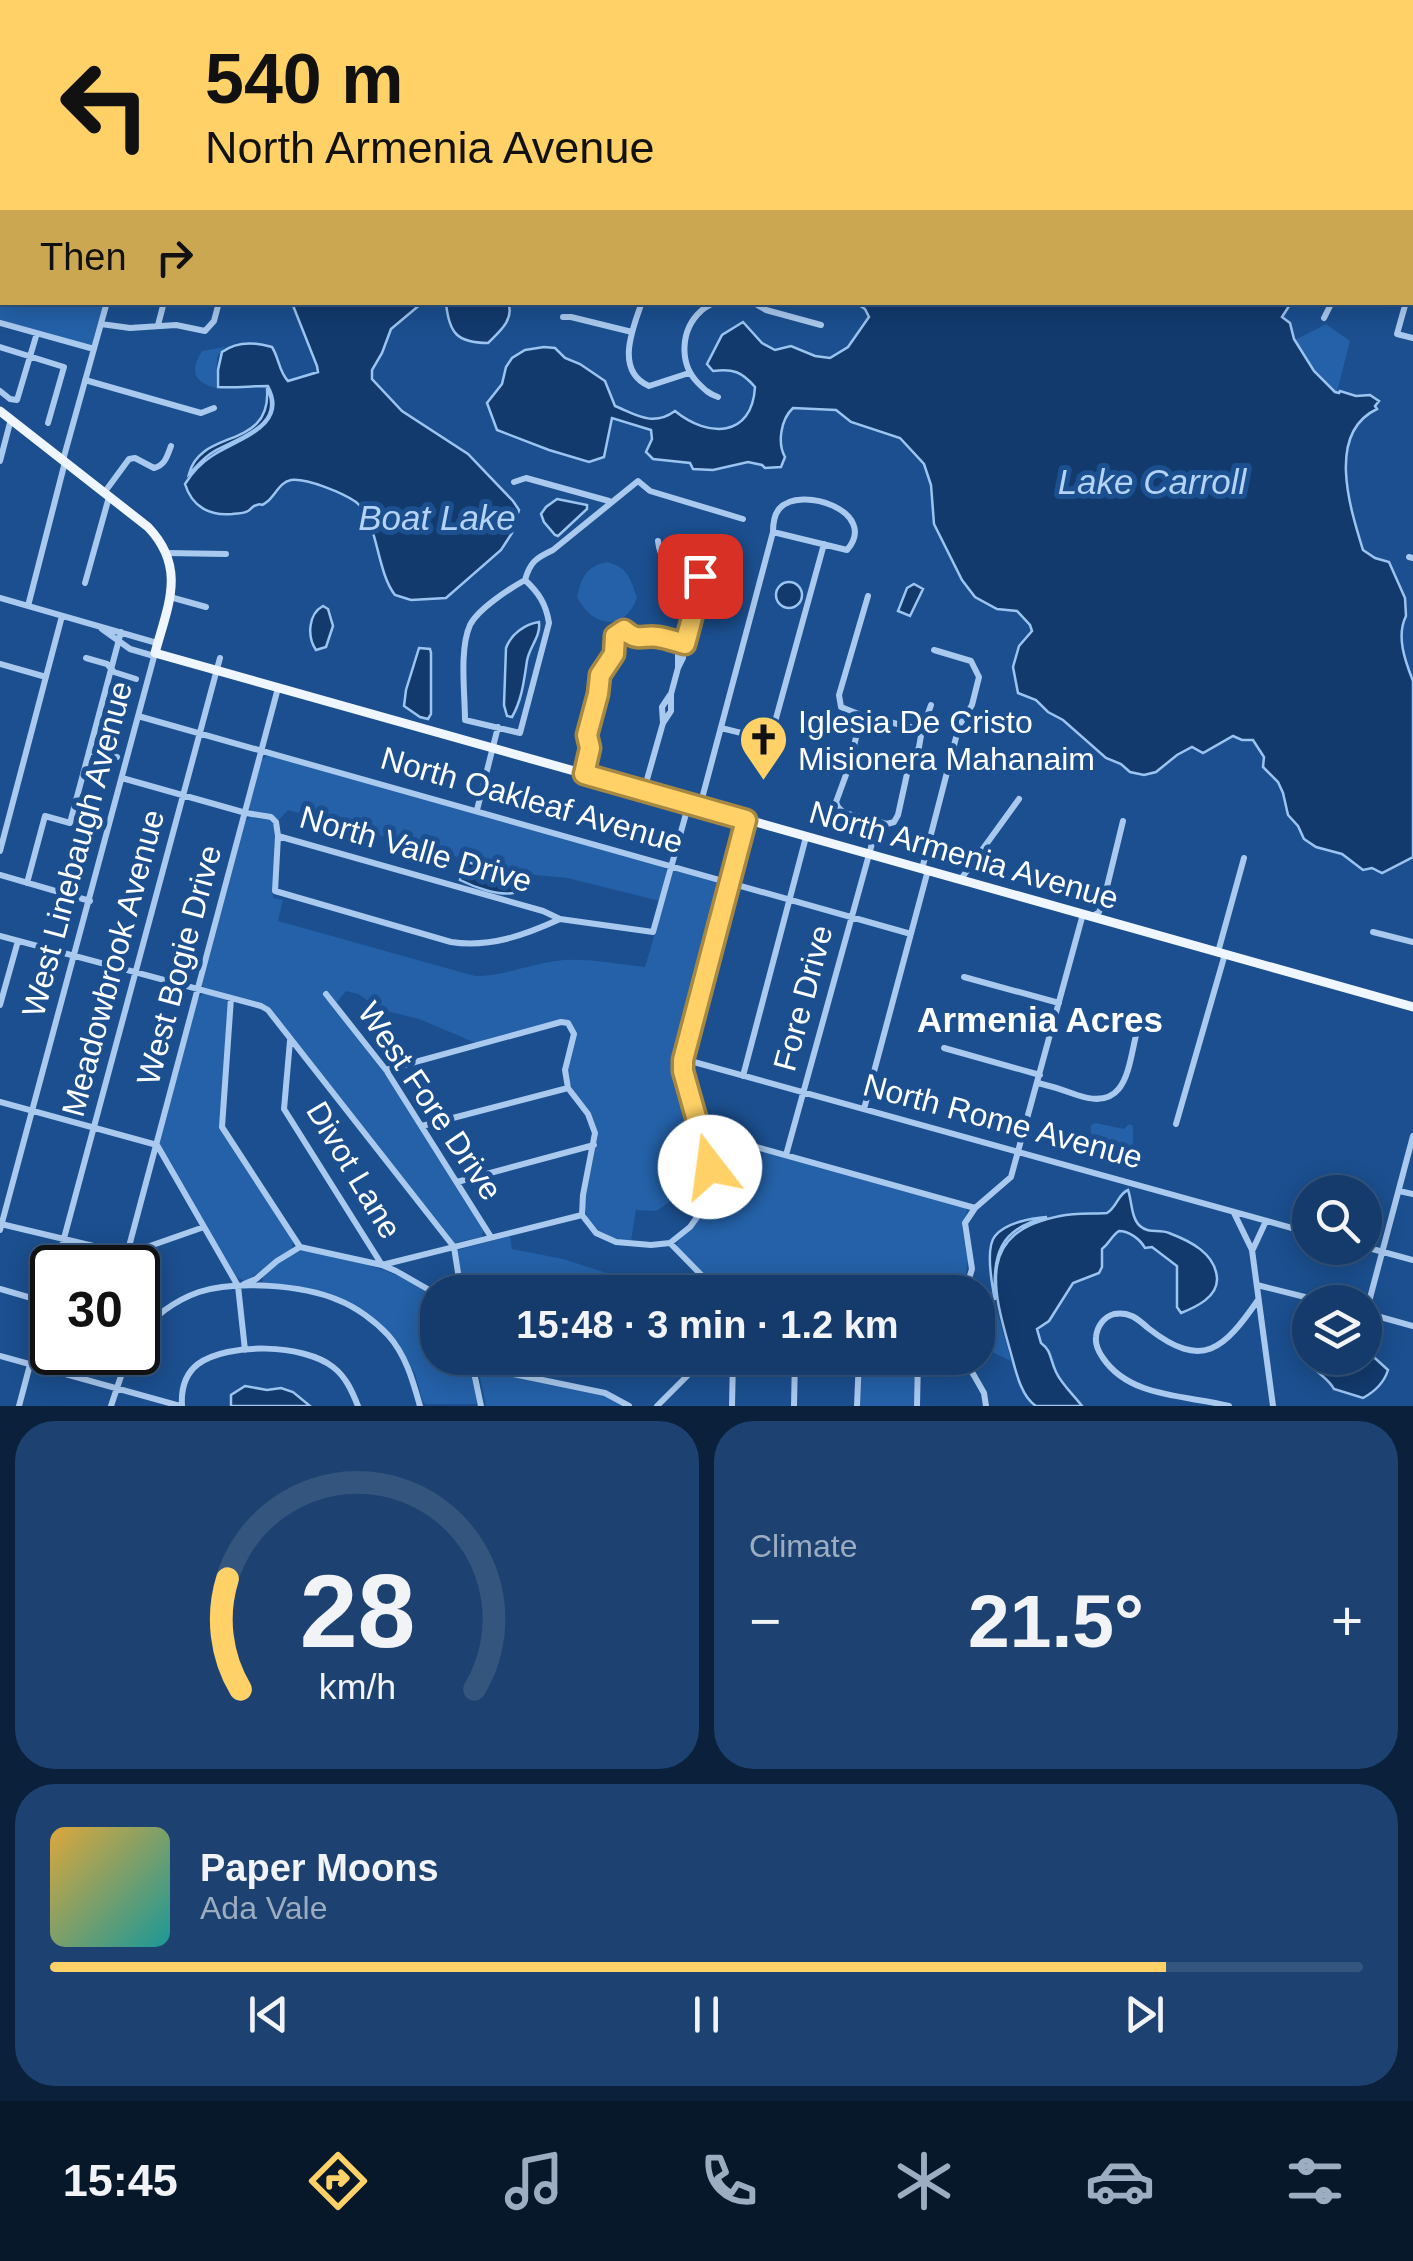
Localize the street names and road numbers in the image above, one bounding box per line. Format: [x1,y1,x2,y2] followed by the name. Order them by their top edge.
[15,677,139,1021] street label: West Linebaugh Avenue
[377,740,687,860] street label: North Oakleaf Avenue
[805,794,1123,916] street label: North Armenia Avenue
[296,799,536,899] street label: North Valle Drive
[55,806,171,1120] street label: Meadowbrook Avenue
[130,841,228,1089] street label: West Bogie Drive
[766,921,840,1075] street label: Fore Drive
[351,995,509,1207] street label: West Fore Drive
[859,1066,1147,1176] street label: North Rome Avenue
[299,1095,409,1245] street label: Divot Lane

